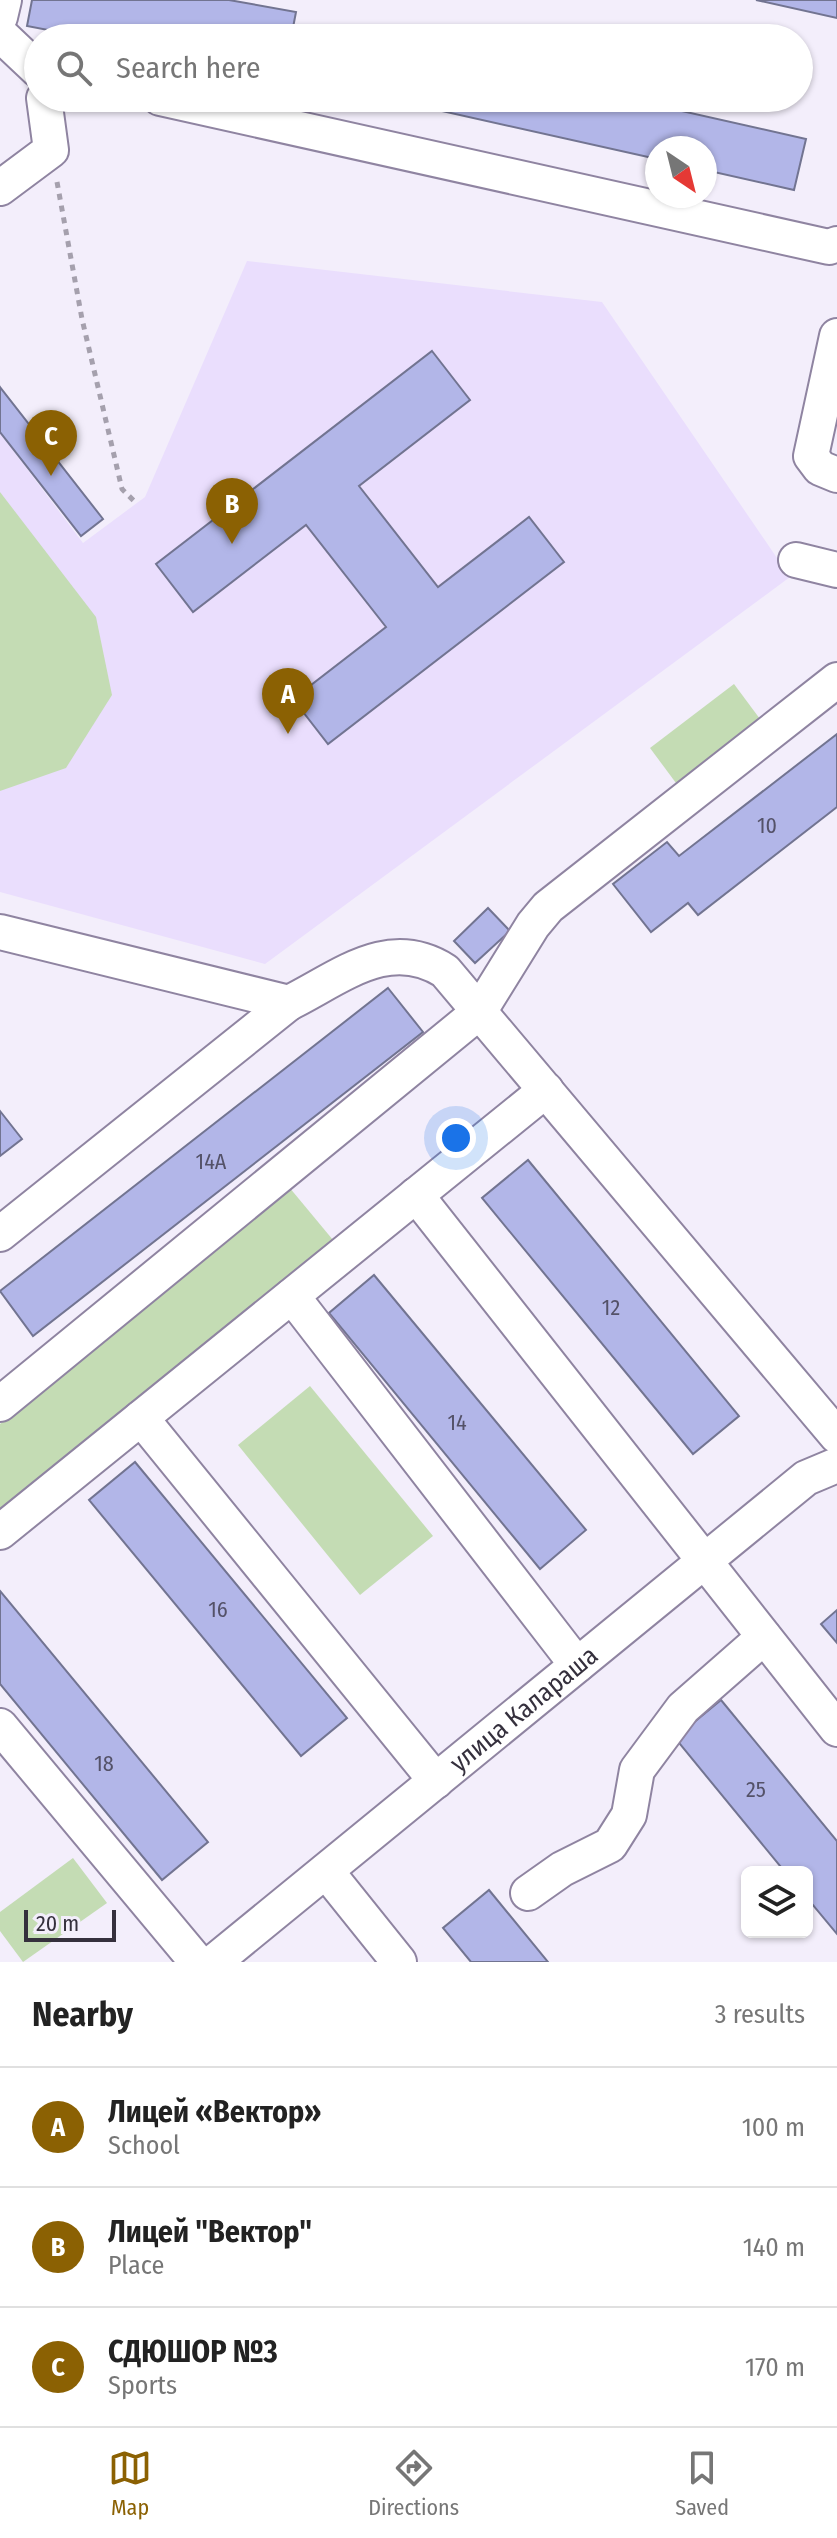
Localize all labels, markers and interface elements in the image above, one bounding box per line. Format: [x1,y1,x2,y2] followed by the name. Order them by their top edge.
[24,24,813,112] search box
[52,46,96,90] icon: search
[116,50,261,86] text: Search here
[645,136,717,208] north arrow
[25,410,77,476] pin: C
[206,478,258,544] pin: B
[262,668,314,734] pin: A
[757,812,777,839] house number: 10
[436,1118,476,1158] your location
[196,1148,227,1175] house number: 14А
[602,1294,620,1321] house number: 12
[447,1409,467,1436] house number: 14
[208,1596,228,1623] house number: 16
[444,1640,604,1779] street label: улица Калараша
[94,1750,114,1777] house number: 18
[746,1776,766,1803] house number: 25
[741,1866,813,1938] map controls
[741,1866,813,1938] button: layers
[24,1906,116,1942] scale bar
[36,1910,79,1937] text: 20 m
[32,1994,133,2035] text: Nearby
[715,1999,805,2030] text: 3 results
[108,2094,321,2130] text: Лицей «Вектор»
[51,2112,65,2143] text: A
[742,2112,805,2143] text: 100 m
[108,2130,180,2161] text: School
[108,2214,312,2250] text: Лицей "Вектор"
[51,2232,65,2263] text: B
[743,2232,805,2263] text: 140 m
[108,2250,164,2281] text: Place
[108,2334,278,2370] text: СДЮШОР №3
[51,2352,65,2383] text: C
[745,2352,805,2383] text: 170 m
[108,2370,177,2401] text: Sports
[108,2446,152,2521] tab: Map
[368,2446,459,2521] tab: Directions
[675,2446,729,2521] tab: Saved

